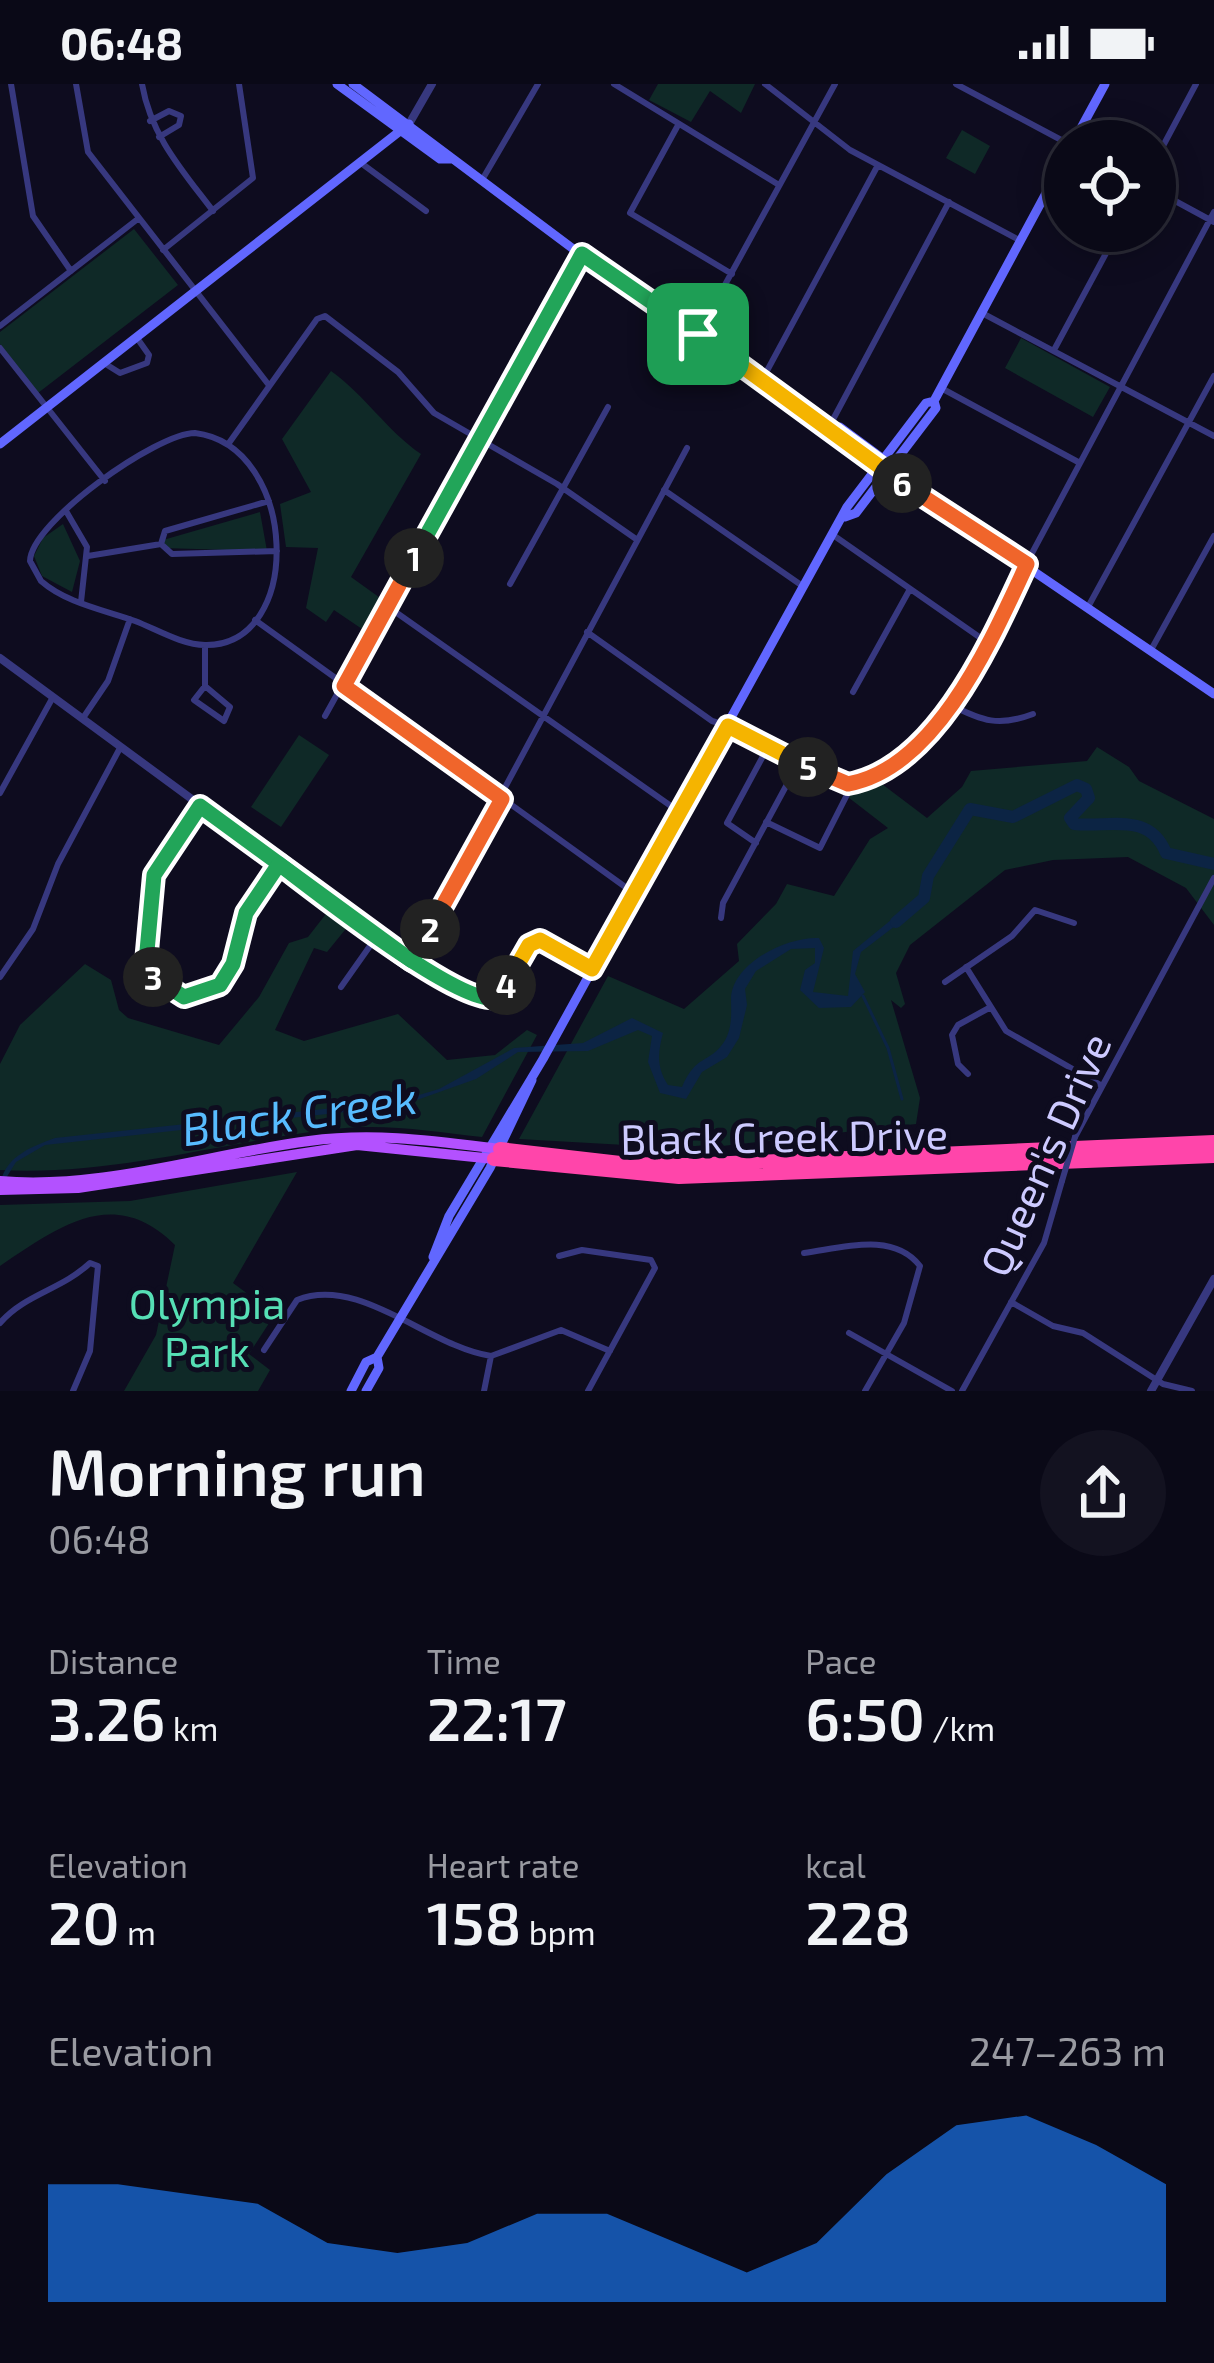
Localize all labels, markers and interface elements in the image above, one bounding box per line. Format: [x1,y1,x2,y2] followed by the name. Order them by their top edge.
[60,15,183,69] text: 06:48
[1044,120,1176,252] map controls
[1044,120,1176,252] button: locate
[647,283,749,385] pin
[665,301,731,367] icon: arrive
[872,453,932,513] pin: 6
[892,463,912,503] text: 6
[384,528,444,588] pin: 1
[407,538,421,578] text: 1
[778,737,838,797] pin: 5
[799,747,817,787] text: 5
[400,899,460,959] pin: 2
[420,909,440,949] text: 2
[123,947,183,1007] pin: 3
[476,955,536,1015] pin: 4
[144,957,162,997] text: 3
[495,965,517,1005] text: 4
[968,1025,1121,1283] street label: Queen's Drive
[178,1069,420,1155] water label: Black Creek
[620,1107,948,1163] street label: Black Creek Drive
[129,1277,285,1375] park label: Olympia Park
[48,1430,426,1509] text: Morning run
[1040,1430,1166,1556] button: share
[48,1515,151,1562] text: 06:48
[48,1641,178,1681] text: Distance
[427,1641,501,1681] text: Time
[805,1641,876,1681] text: Pace
[48,1681,165,1753] text: 3.26
[427,1681,567,1753] text: 22:17
[805,1681,925,1753] text: 6:50
[165,1708,218,1748] text: km
[925,1708,995,1748] text: /km
[48,1845,188,1885] text: Elevation
[427,1845,579,1885] text: Heart rate
[805,1845,866,1885] text: kcal
[48,1885,120,1957] text: 20
[427,1885,521,1957] text: 158
[805,1885,911,1957] text: 228
[120,1912,156,1952] text: m
[521,1912,596,1952] text: bpm
[48,2027,213,2074] text: Elevation
[969,2027,1166,2074] text: 247–263 m

